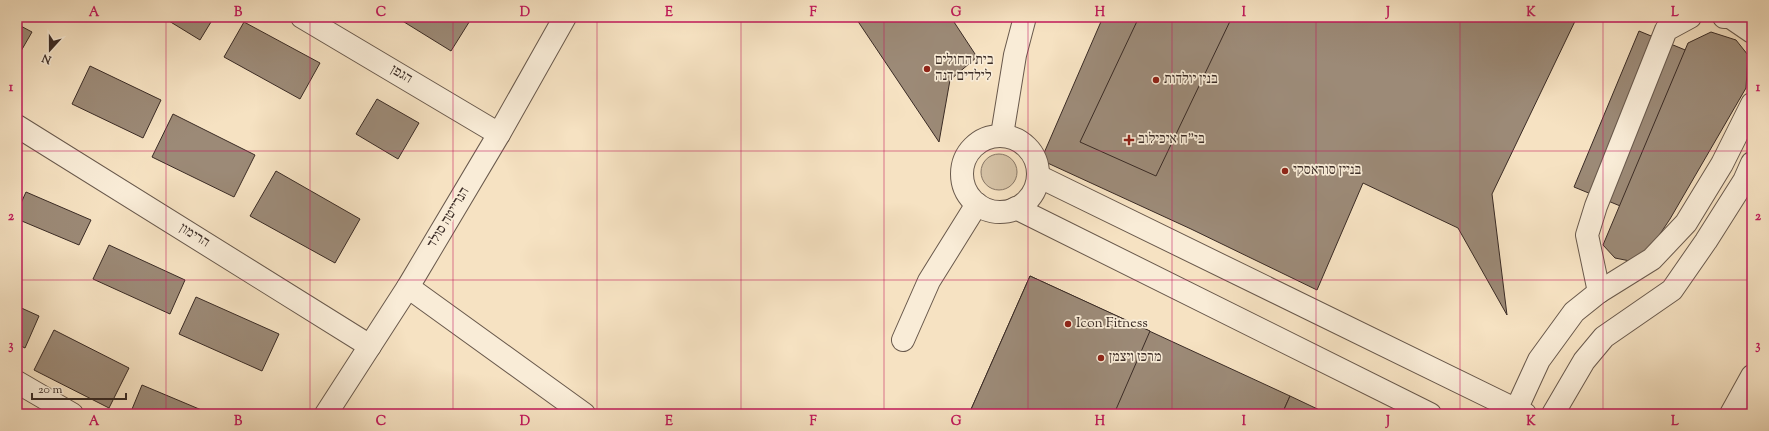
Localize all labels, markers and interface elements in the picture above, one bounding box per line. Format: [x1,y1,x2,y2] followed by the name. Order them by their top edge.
[89,4,100,22] text: A
[234,4,243,22] text: B
[376,4,386,22] text: C
[520,4,530,22] text: D
[665,4,673,22] text: E
[809,4,817,22] text: F
[951,4,962,22] text: G
[1095,4,1106,22] text: H
[1242,4,1247,22] text: I
[1385,4,1390,22] text: J
[1526,4,1536,22] text: K
[1671,4,1679,22] text: L
[30,30,70,70] north arrow
[40,49,55,68] text: N
[935,51,994,87] place label: בית החולים לילדים דנה
[386,61,416,89] street label: הגפן
[922,64,932,74] marker: בית החולים לילדים דנה
[1164,70,1218,90] place label: בנין יולדות
[1151,75,1161,85] marker: בנין יולדות
[9,79,14,97] text: 1
[1756,79,1761,97] text: 1
[1138,130,1205,150] place label: בי"ח איכילוב
[1123,134,1135,146] marker: בי"ח איכילוב
[1293,161,1361,181] place label: בניין סוראסקי
[1280,166,1290,176] marker: בניין סוראסקי
[423,184,475,252] street label: הנרייטה סולד
[8,208,15,226] text: 2
[1755,208,1762,226] text: 2
[175,219,213,253] street label: הרימון
[1076,314,1148,334] place label: Icon Fitness
[1063,319,1073,329] marker: Icon Fitness
[8,337,14,355] text: 3
[1755,337,1761,355] text: 3
[1109,348,1161,368] place label: מרכז ויצמן
[1096,353,1106,363] marker: מרכז ויצמן
[32,375,126,401] scale bar
[38,381,63,399] text: 20 m
[89,413,100,431] text: A
[234,413,243,431] text: B
[376,413,386,431] text: C
[520,413,530,431] text: D
[665,413,673,431] text: E
[809,413,817,431] text: F
[951,413,962,431] text: G
[1095,413,1106,431] text: H
[1242,413,1247,431] text: I
[1385,413,1390,431] text: J
[1526,413,1536,431] text: K
[1671,413,1679,431] text: L

